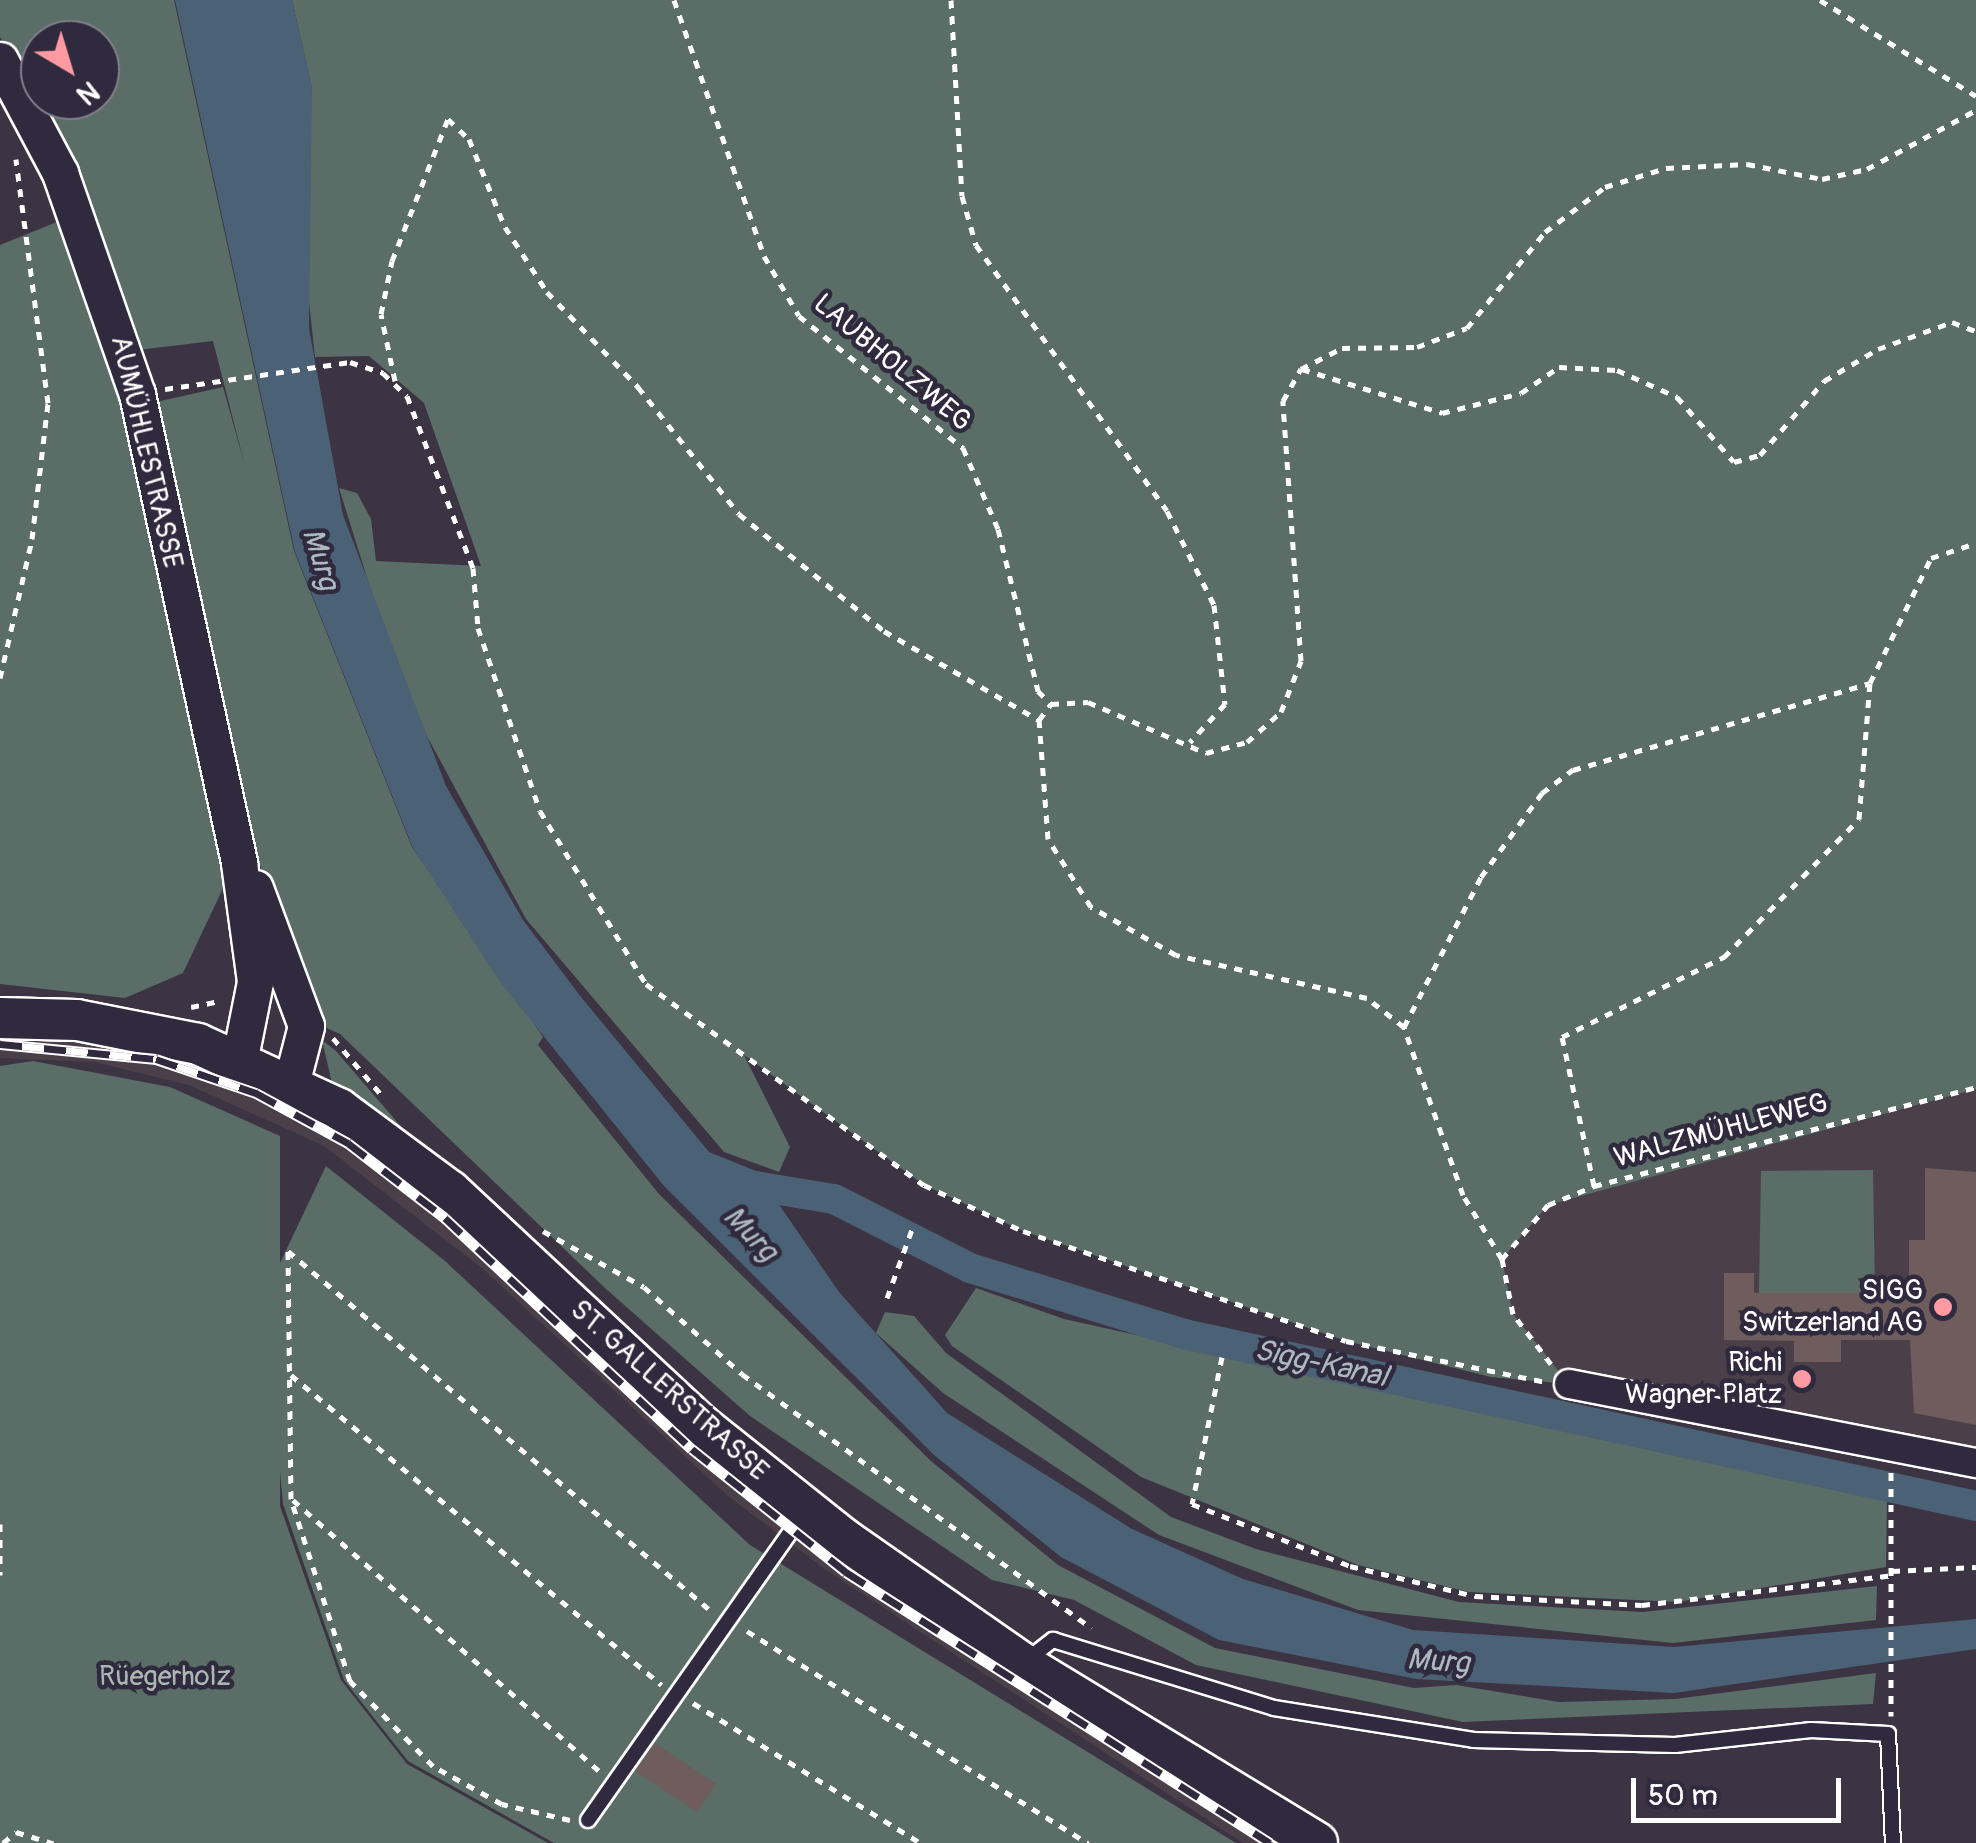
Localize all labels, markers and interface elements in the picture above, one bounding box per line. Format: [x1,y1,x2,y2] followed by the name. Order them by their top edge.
[20,20,120,120] north arrow
[69,73,106,112] text: N
[806,287,978,439] street label: LAUBHOLZWEG
[103,333,189,571] street label: AUMÜHLESTRASSE
[294,524,346,594] water label: Murg
[1611,1086,1831,1176] street label: WALZMÜHLEWEG
[715,1199,785,1269] water label: Murg
[1742,1274,1923,1340] place label: SIGG Switzerland AG
[563,1293,775,1489] street label: ST. GALLERSTRASSE
[1932,1296,1954,1318] marker: SIGG Switzerland AG
[1251,1332,1391,1396] water label: Sigg-Kanal
[1625,1346,1782,1412] place label: Richi Wagner Platz
[1791,1368,1813,1390] marker: Richi Wagner Platz
[1406,1642,1470,1682] water label: Murg
[99,1660,231,1694] park label: Rüegerholz
[1636,1758,1846,1820] scale bar
[1648,1777,1718,1814] text: 50 m

